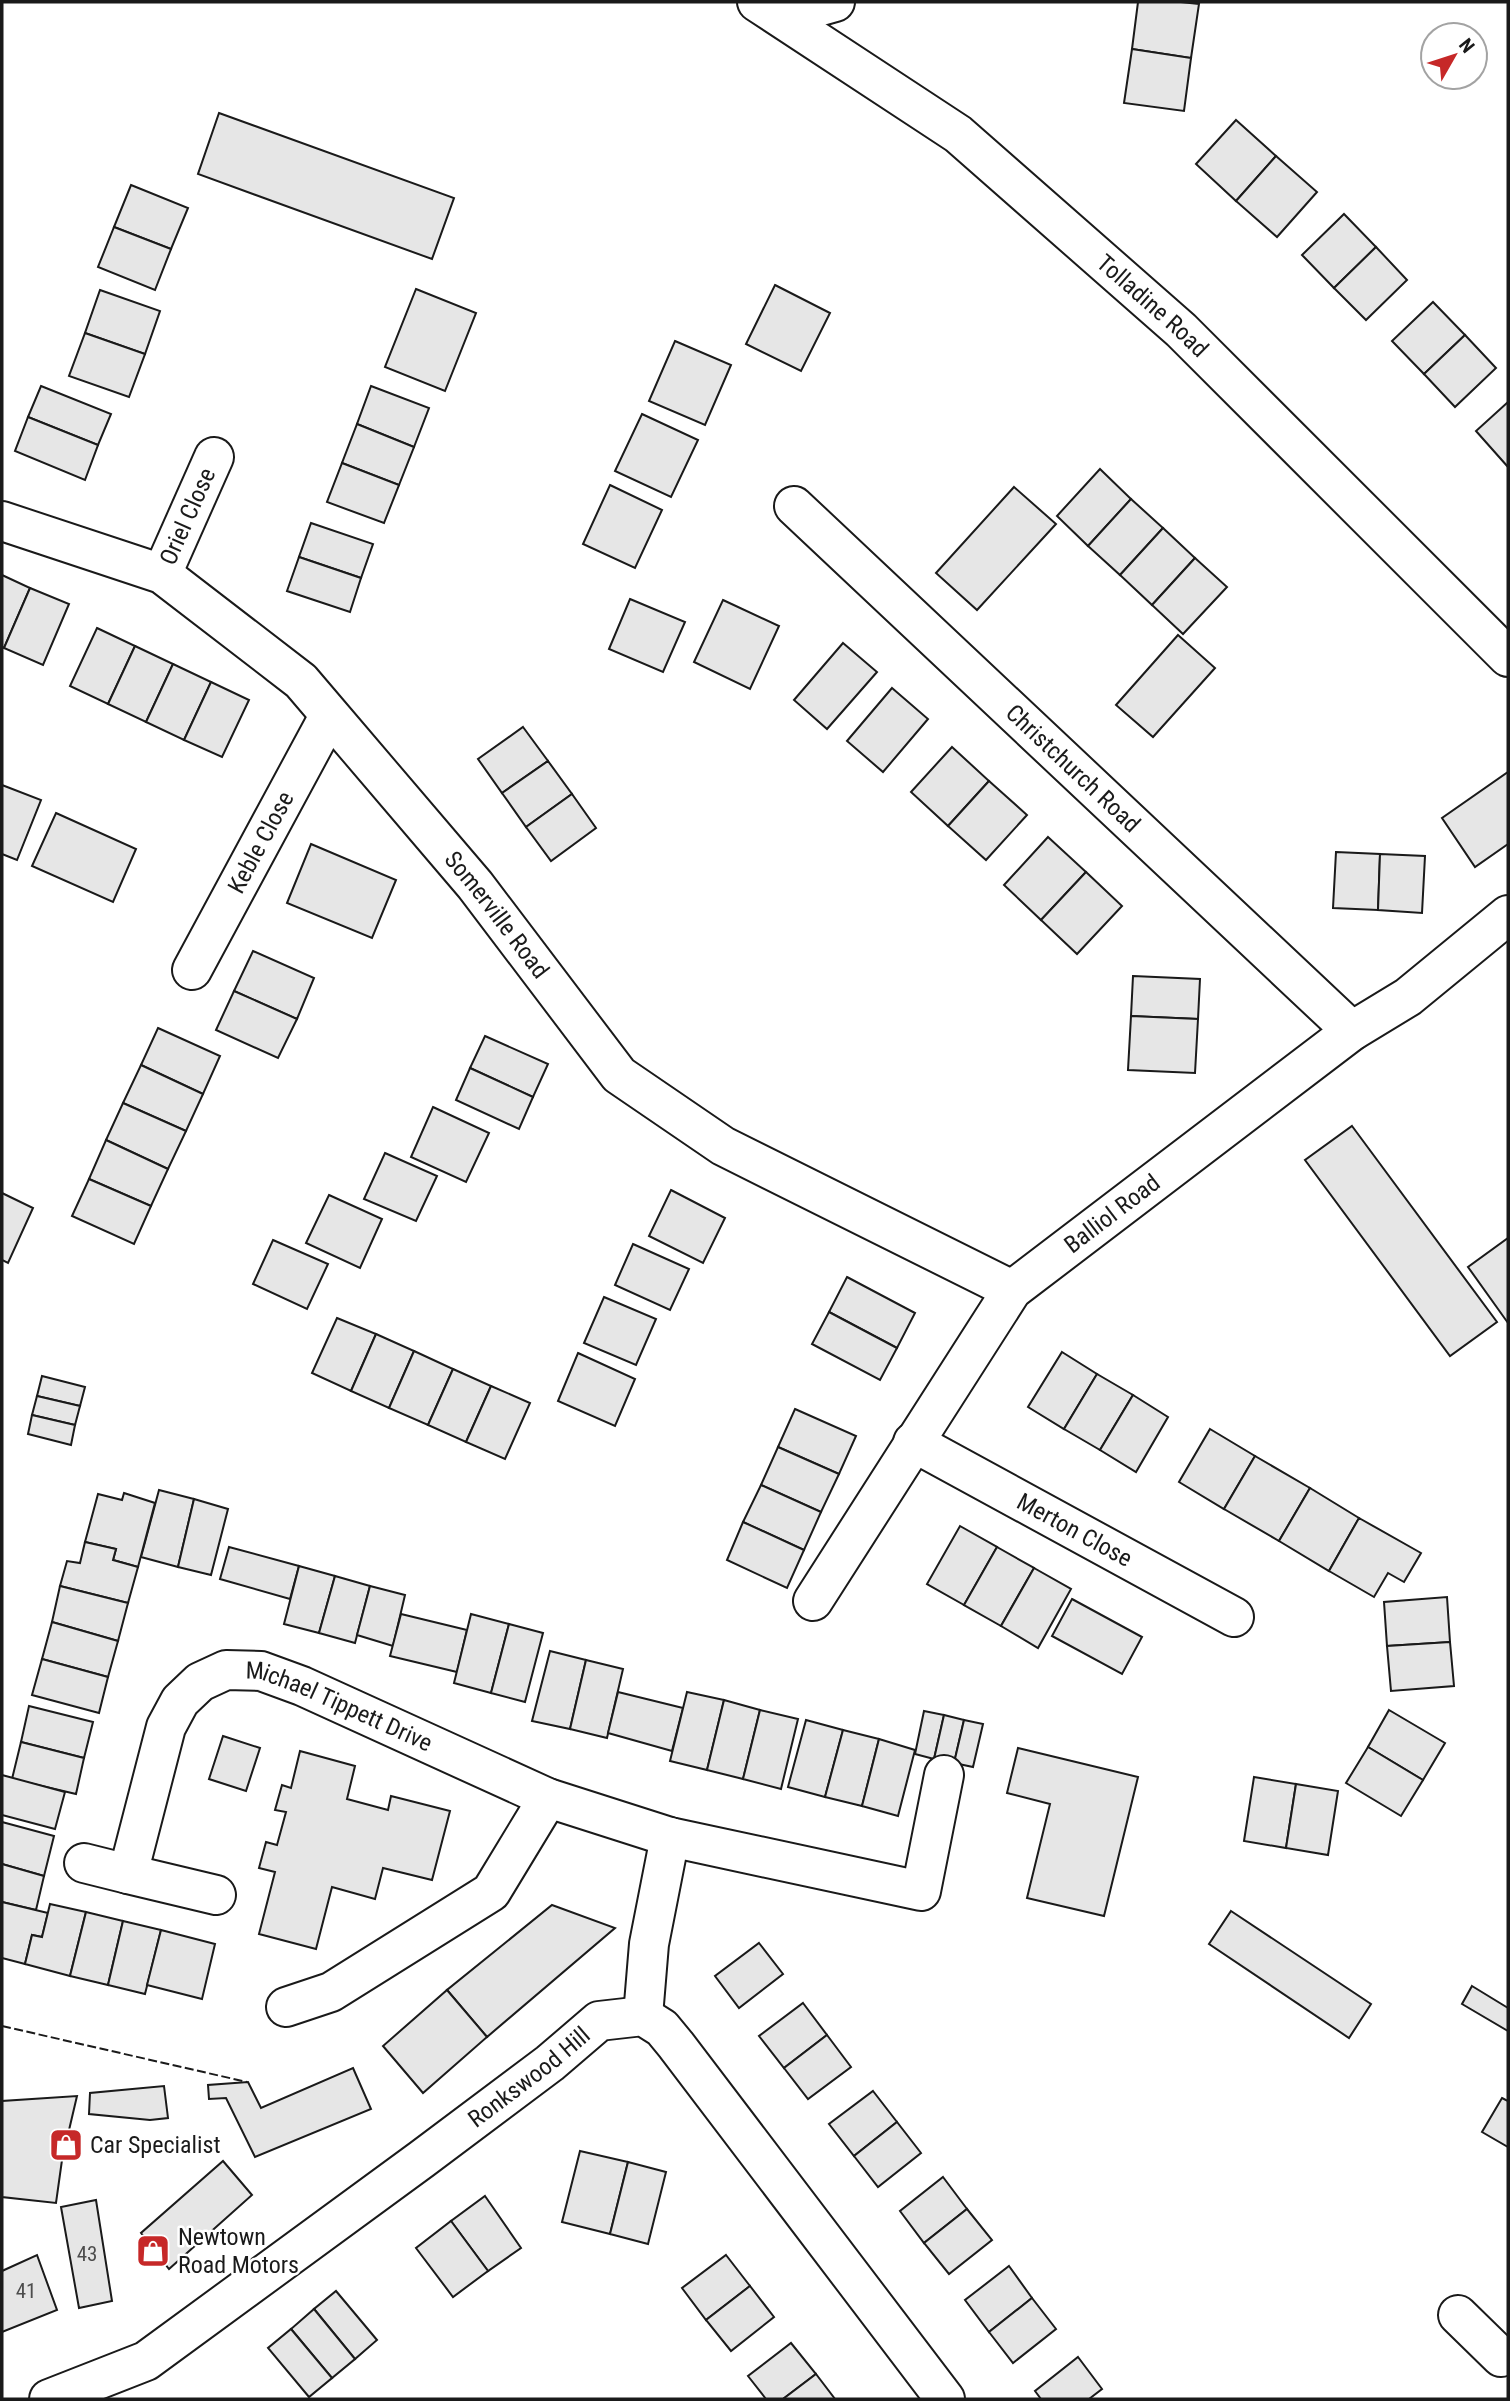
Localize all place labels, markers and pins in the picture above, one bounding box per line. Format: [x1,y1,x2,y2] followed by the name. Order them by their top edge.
[47,2126,85,2164] shop icon: Car Specialist
[90,2131,221,2159] place label: Car Specialist
[178,2223,299,2279] place label: Newtown Road Motors
[134,2232,172,2270] shop icon: Newtown Road Motors

